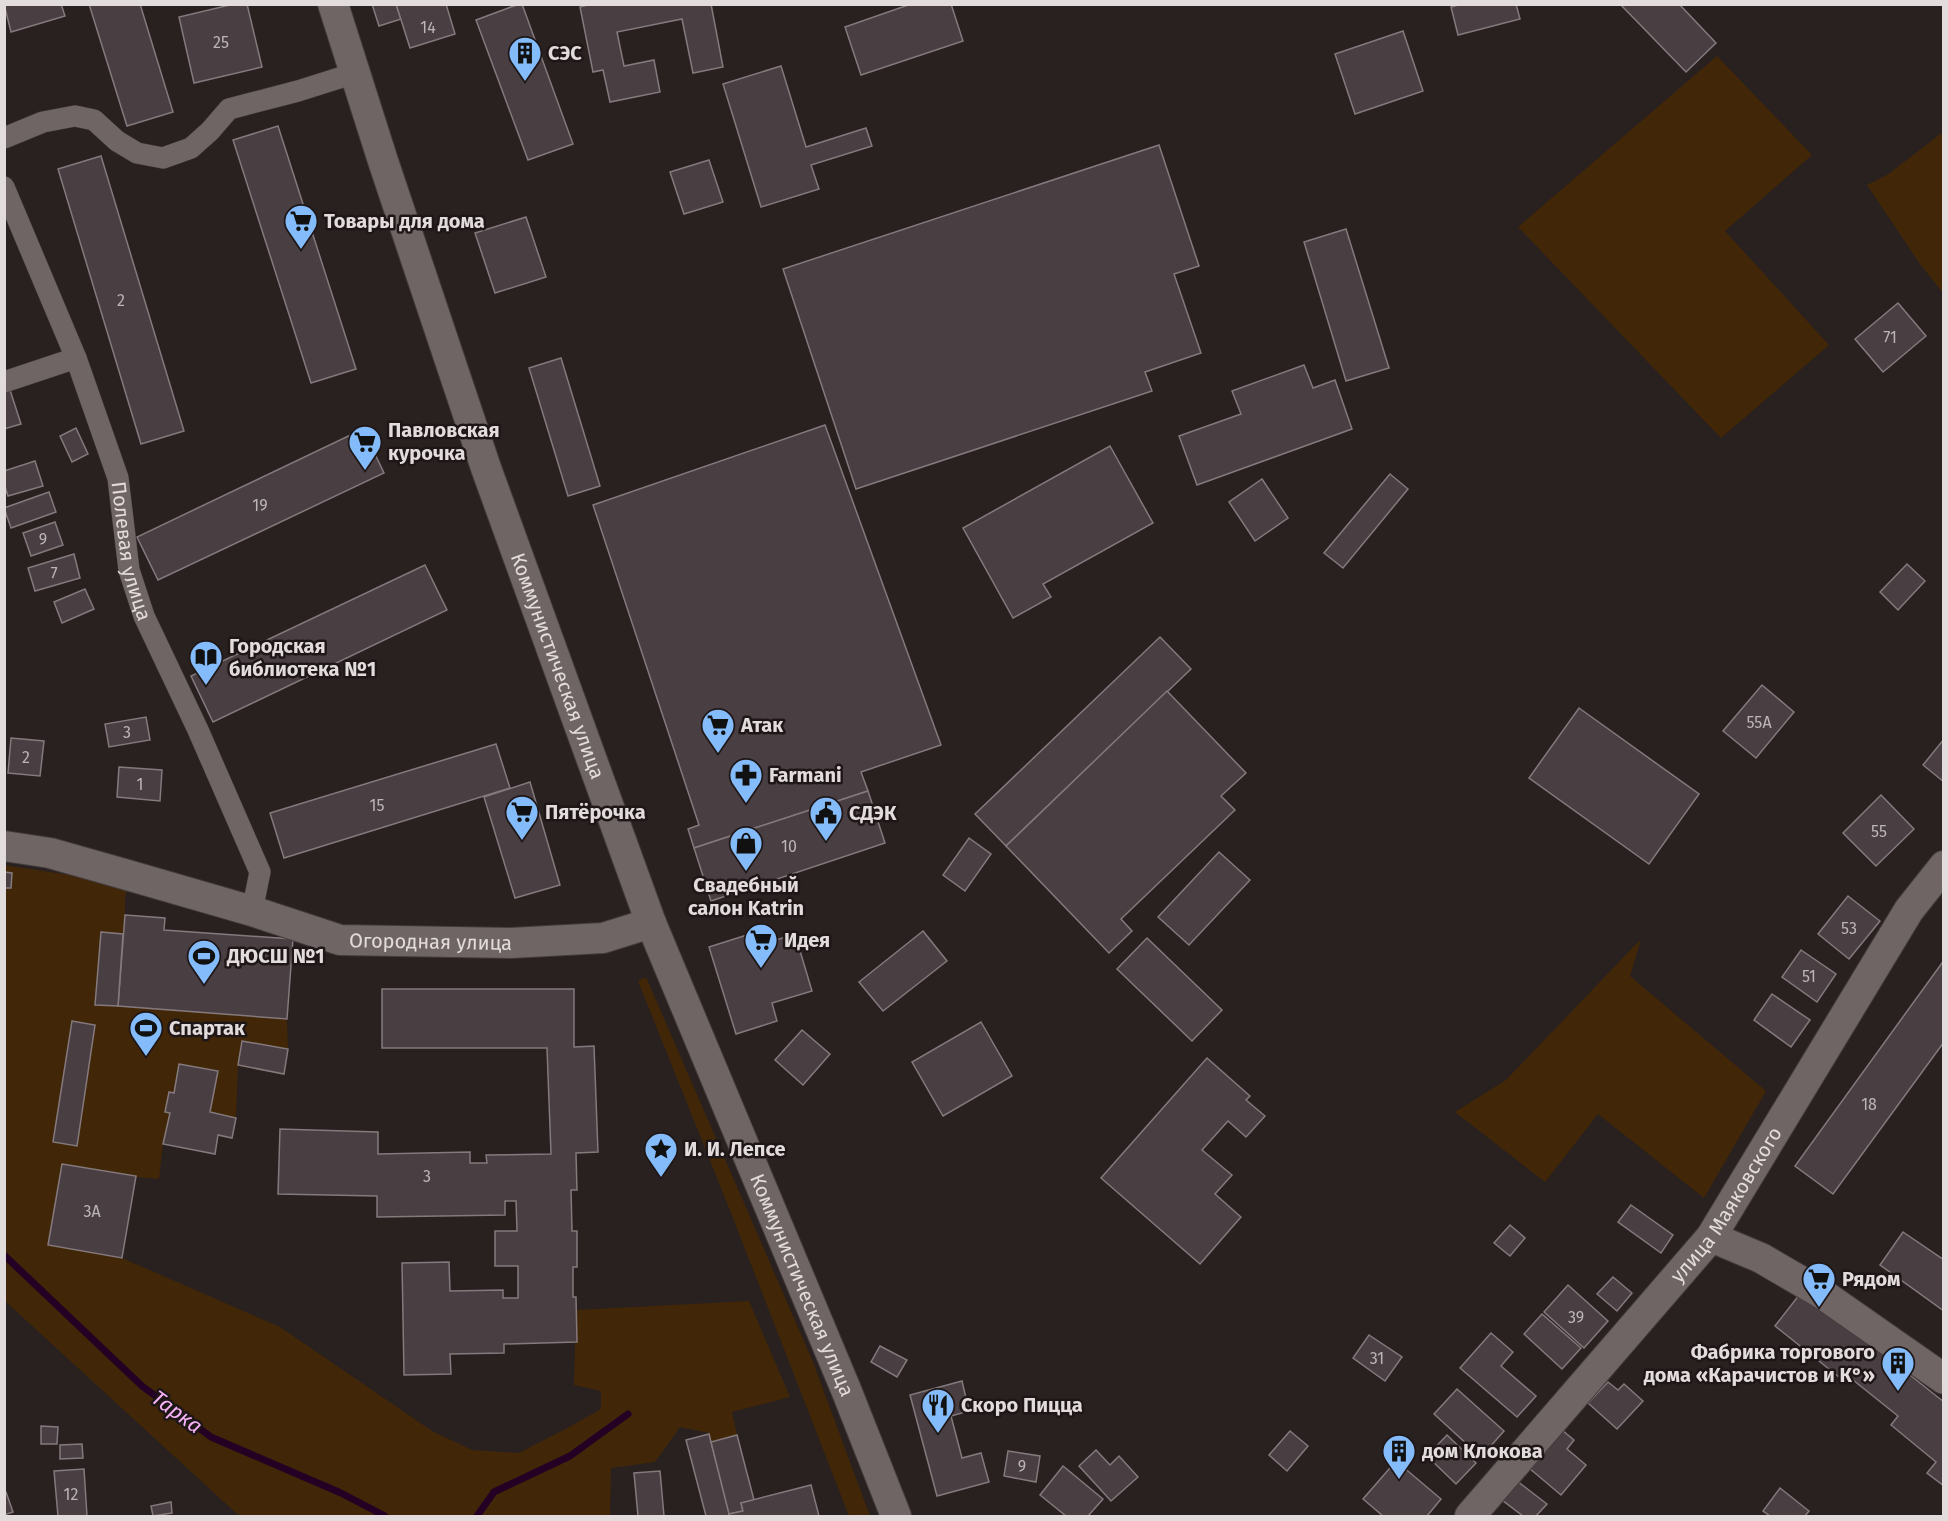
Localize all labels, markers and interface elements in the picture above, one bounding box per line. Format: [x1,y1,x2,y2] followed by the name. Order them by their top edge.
[420,18,436,37] house number: 14
[213,33,229,52] house number: 25
[507,35,543,82] building icon: СЭС
[548,41,582,65] place label: СЭС
[283,203,319,250] supermarket icon: Товары для дома
[324,209,485,233] place label: Товары для дома
[117,291,125,310] house number: 2
[1883,328,1897,347] house number: 71
[388,418,500,465] place label: Павловская курочка
[347,424,383,471] supermarket icon: Павловская курочка
[107,480,157,624] street label: Полевая улица
[252,496,268,515] house number: 19
[39,530,47,549] house number: 9
[506,549,610,782] street label: Коммунистическая улица
[50,564,58,583] house number: 7
[229,634,376,681] place label: Городская библиотека №1
[188,639,224,686] library icon: Городская библиотека №1
[700,707,736,754] supermarket icon: Атак
[740,713,784,737] place label: Атак
[1746,713,1772,732] house number: 55А
[123,723,131,742] house number: 3
[22,748,30,767] house number: 2
[728,757,764,804] pharmacy icon: Farmani
[769,763,842,787] place label: Farmani
[137,775,143,794] house number: 1
[504,794,540,841] supermarket icon: Пятёрочка
[808,795,844,842] public building icon: СДЭК
[370,796,384,815] house number: 15
[545,800,646,824] place label: Пятёрочка
[849,801,897,825] place label: СДЭК
[1871,822,1887,841] house number: 55
[728,825,764,872] shop icon: Свадебный салон Katrin
[781,837,797,856] house number: 10
[688,873,804,920] place label: Свадебный салон Katrin
[1841,919,1857,938] house number: 53
[743,922,779,969] supermarket icon: Идея
[349,928,512,955] street label: Огородная улица
[784,928,830,952] place label: Идея
[186,938,222,985] sports icon: ДЮСШ №1
[226,944,325,968] place label: ДЮСШ №1
[1802,967,1816,986] house number: 51
[128,1010,164,1057] sports icon: Спартак
[169,1016,246,1040] place label: Спартак
[1861,1095,1877,1114] house number: 18
[1665,1122,1787,1287] street label: улица Маяковского
[643,1131,679,1178] place icon: И. И. Лепсе
[684,1137,786,1161] place label: И. И. Лепсе
[423,1167,431,1186] house number: 3
[745,1170,859,1400] street label: Коммунистическая улица
[83,1202,101,1221] house number: 3А
[1801,1261,1837,1308] supermarket icon: Рядом
[1842,1267,1901,1291] place label: Рядом
[1568,1308,1584,1327] house number: 39
[1644,1340,1875,1387] place label: Фабрика торгового дома «Карачистов и К°»
[1880,1345,1916,1392] building icon: Фабрика торгового дома «Карачистов и К°»
[1370,1349,1384,1368] house number: 31
[146,1385,208,1439] water label: Тарка
[920,1387,956,1434] restaurant icon: Скоро Пицца
[961,1393,1083,1417] place label: Скоро Пицца
[1381,1433,1417,1480] building icon: дом Клокова
[1422,1439,1543,1463] place label: дом Клокова
[1018,1457,1026,1476] house number: 9
[64,1485,78,1504] house number: 12

